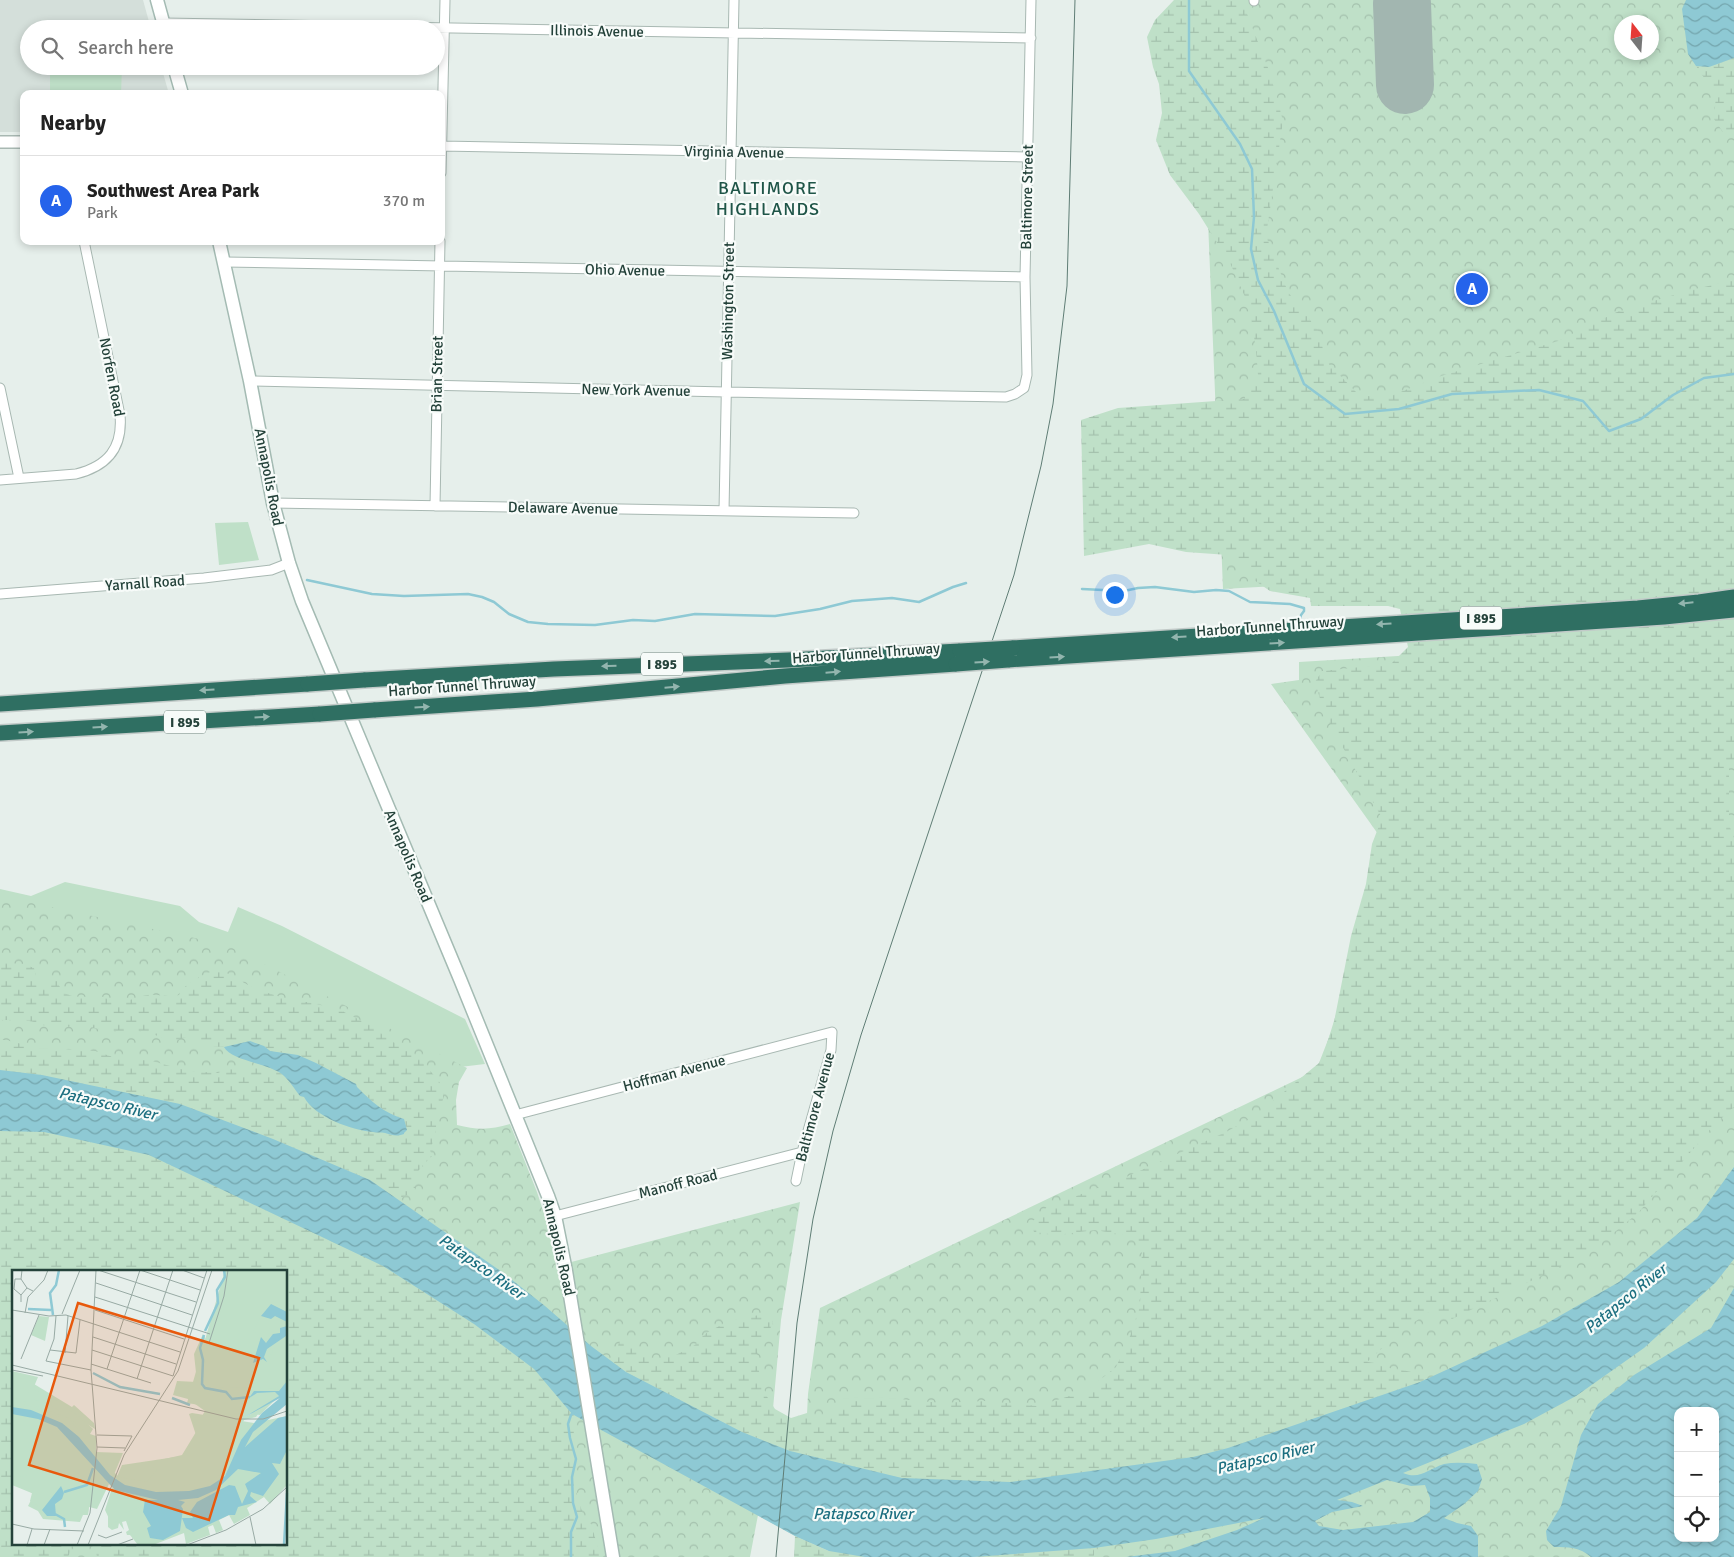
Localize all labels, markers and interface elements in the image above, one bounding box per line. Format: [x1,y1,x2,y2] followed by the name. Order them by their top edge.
[1614,15,1659,60] north arrow
[20,20,445,75] search box
[550,21,644,41] street label: Illinois Avenue
[38,34,66,62] icon: search
[78,36,174,60] text: Search here
[40,110,106,136] text: Nearby
[684,142,784,162] street label: Virginia Avenue
[1017,144,1037,250] street label: Baltimore Street
[716,177,820,220] district label: BALTIMORE HIGHLANDS
[87,179,259,203] text: Southwest Area Park
[51,191,61,211] text: A
[383,191,425,211] text: 370 m
[87,203,118,223] text: Park
[718,242,738,360] street label: Washington Street
[585,260,665,280] street label: Ohio Avenue
[1456,270,1488,308] pin: A
[427,335,447,413] street label: Brian Street
[96,336,128,418] street label: Norfen Road
[581,380,691,400] street label: New York Avenue
[251,427,287,527] street label: Annapolis Road
[508,498,618,518] street label: Delaware Avenue
[105,571,185,595] street label: Yarnall Road
[1102,582,1128,608] your location
[1677,599,1693,607] one-way arrow
[1460,606,1502,630] road number: I 895
[1196,612,1344,640] street label: Harbor Tunnel Thruway
[1376,621,1392,629] one-way arrow
[1171,634,1187,642] one-way arrow
[1269,638,1285,646] one-way arrow
[792,639,940,667] street label: Harbor Tunnel Thruway
[641,652,683,676] road number: I 895
[1049,652,1065,660] one-way arrow
[763,657,779,665] one-way arrow
[975,657,991,665] one-way arrow
[601,663,617,671] one-way arrow
[826,668,842,676] one-way arrow
[388,672,536,700] street label: Harbor Tunnel Thruway
[664,682,680,690] one-way arrow
[198,687,214,695] one-way arrow
[415,703,431,711] one-way arrow
[164,710,206,734] road number: I 895
[254,713,270,721] one-way arrow
[92,723,108,731] one-way arrow
[18,727,34,735] one-way arrow
[380,807,436,905] street label: Annapolis Road
[792,1050,838,1164] street label: Baltimore Avenue
[621,1051,727,1095] street label: Hoffman Avenue
[57,1083,161,1125] water label: Patapsco River
[637,1166,719,1202] street label: Manoff Road
[539,1197,579,1297] street label: Annapolis Road
[435,1230,530,1305] water label: Patapsco River
[1581,1258,1672,1338] water label: Patapsco River
[12,1270,288,1544] inset map
[1674,1407,1719,1542] map controls
[1674,1407,1719,1452] button: +
[1214,1437,1318,1479] water label: Patapsco River
[1674,1452,1719,1497] button: −
[1674,1497,1719,1542] button: locate
[813,1504,915,1524] water label: Patapsco River

